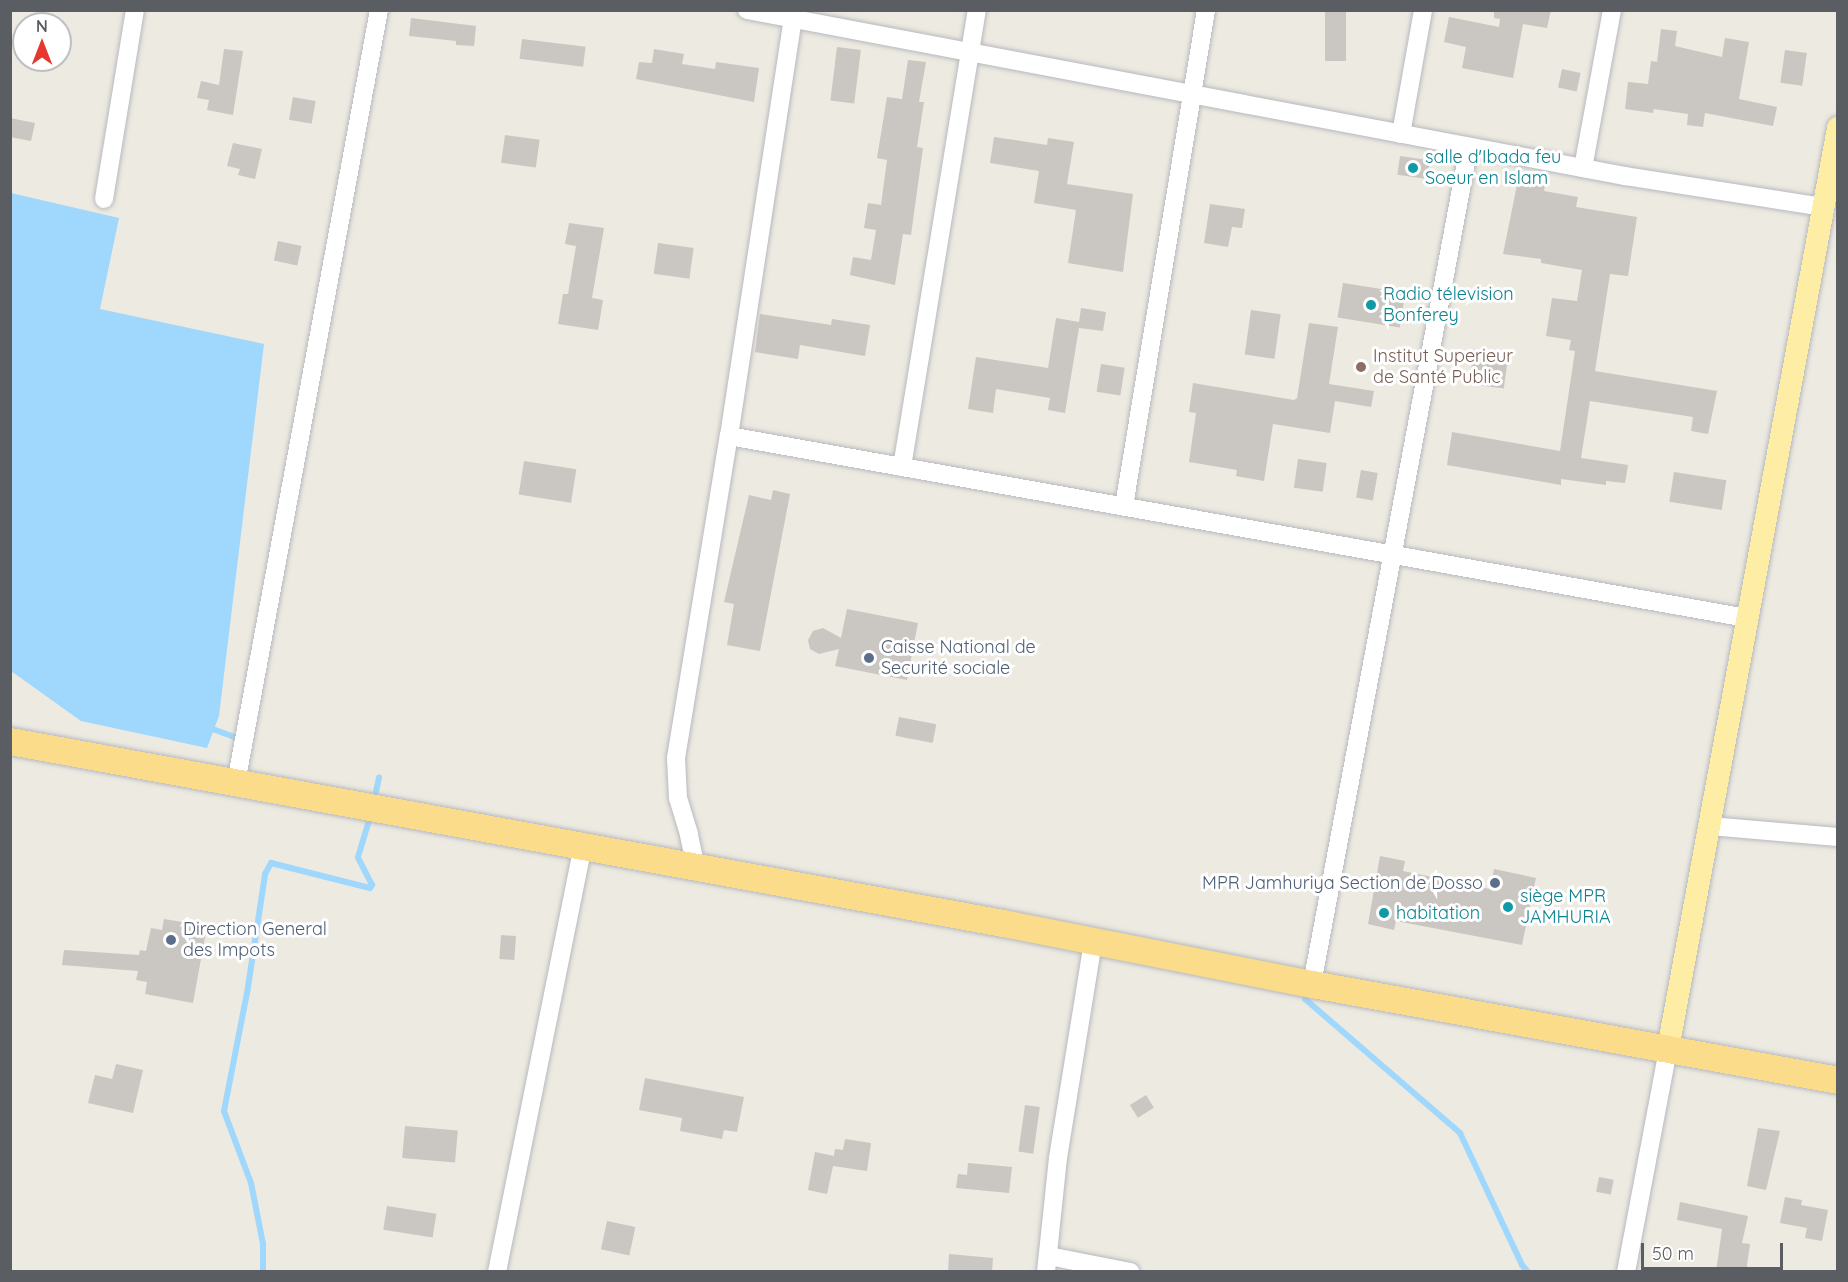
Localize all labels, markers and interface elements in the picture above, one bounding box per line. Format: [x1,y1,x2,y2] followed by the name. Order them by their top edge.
[12,12,72,72] north arrow
[36,16,48,36] text: N
[1425,147,1561,190] place label: salle d'Ibada feu Soeur en Islam
[1406,161,1420,175] marker: salle d'Ibada feu Soeur en Islam
[1383,284,1514,326] place label: Radio télevision Bonferey
[1364,298,1378,312] marker: Radio télevision Bonferey
[1373,346,1513,388] place label: Institut Superieur de Santé Public
[1354,360,1368,374] marker: Institut Superieur de Santé Public
[881,637,1036,680] place label: Caisse National de Securité sociale
[862,651,876,665] marker: Caisse National de Securité sociale
[1202,872,1483,894] place label: MPR Jamhuriya Section de Dosso
[1488,876,1502,890] marker: MPR Jamhuriya Section de Dosso
[1520,886,1611,928] place label: siège MPR JAMHURIA
[1501,900,1515,914] marker: siège MPR JAMHURIA
[1396,902,1480,924] place label: habitation
[1377,906,1391,920] marker: habitation
[183,919,327,962] place label: Direction General des Impots
[164,933,178,947] marker: Direction General des Impots
[1644,1231,1786,1269] scale bar
[1652,1242,1694,1265] text: 50 m

